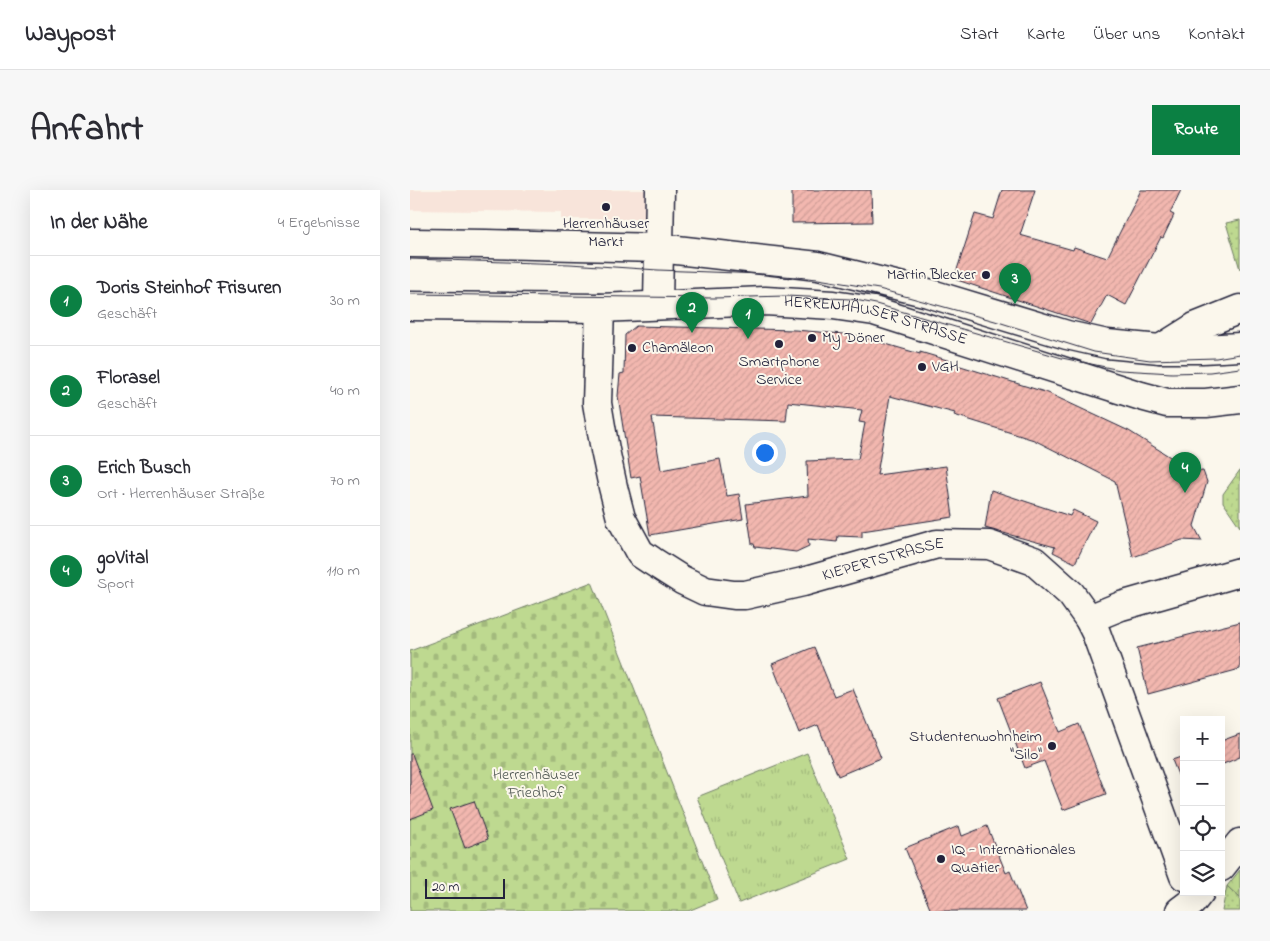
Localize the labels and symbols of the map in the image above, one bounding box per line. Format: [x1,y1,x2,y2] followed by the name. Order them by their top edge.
[600,201,612,213] marker: Herrenhäuser Markt
[563,212,649,254] place label: Herrenhäuser Markt
[887,263,976,287] place label: Martin Blecker
[999,263,1031,304] pin: 3
[980,269,992,281] marker: Martin Blecker
[783,290,970,352] street label: HERRENHÄUSER STRASSE
[676,292,708,333] pin: 2
[732,298,764,339] pin: 1
[822,326,885,350] place label: My Döner
[806,332,818,344] marker: My Döner
[642,336,714,360] place label: Chamäleon
[773,338,785,350] marker: Smartphone Service
[626,342,638,354] marker: Chamäleon
[739,350,820,392] place label: Smartphone Service
[931,355,959,379] place label: VGH
[916,361,928,373] marker: VGH
[752,440,778,466] your location
[1169,452,1201,493] pin: 4
[820,532,944,588] street label: KIEPERTSTRASSE
[909,725,1042,767] place label: Studentenwohnheim "Silo"
[1046,740,1058,752] marker: Studentenwohnheim "Silo"
[493,763,579,805] park label: Herrenhäuser Friedhof
[951,838,1076,880] place label: IQ - Internationales Quatier
[935,853,947,865] marker: IQ - Internationales Quatier
[425,876,505,899] scale bar

